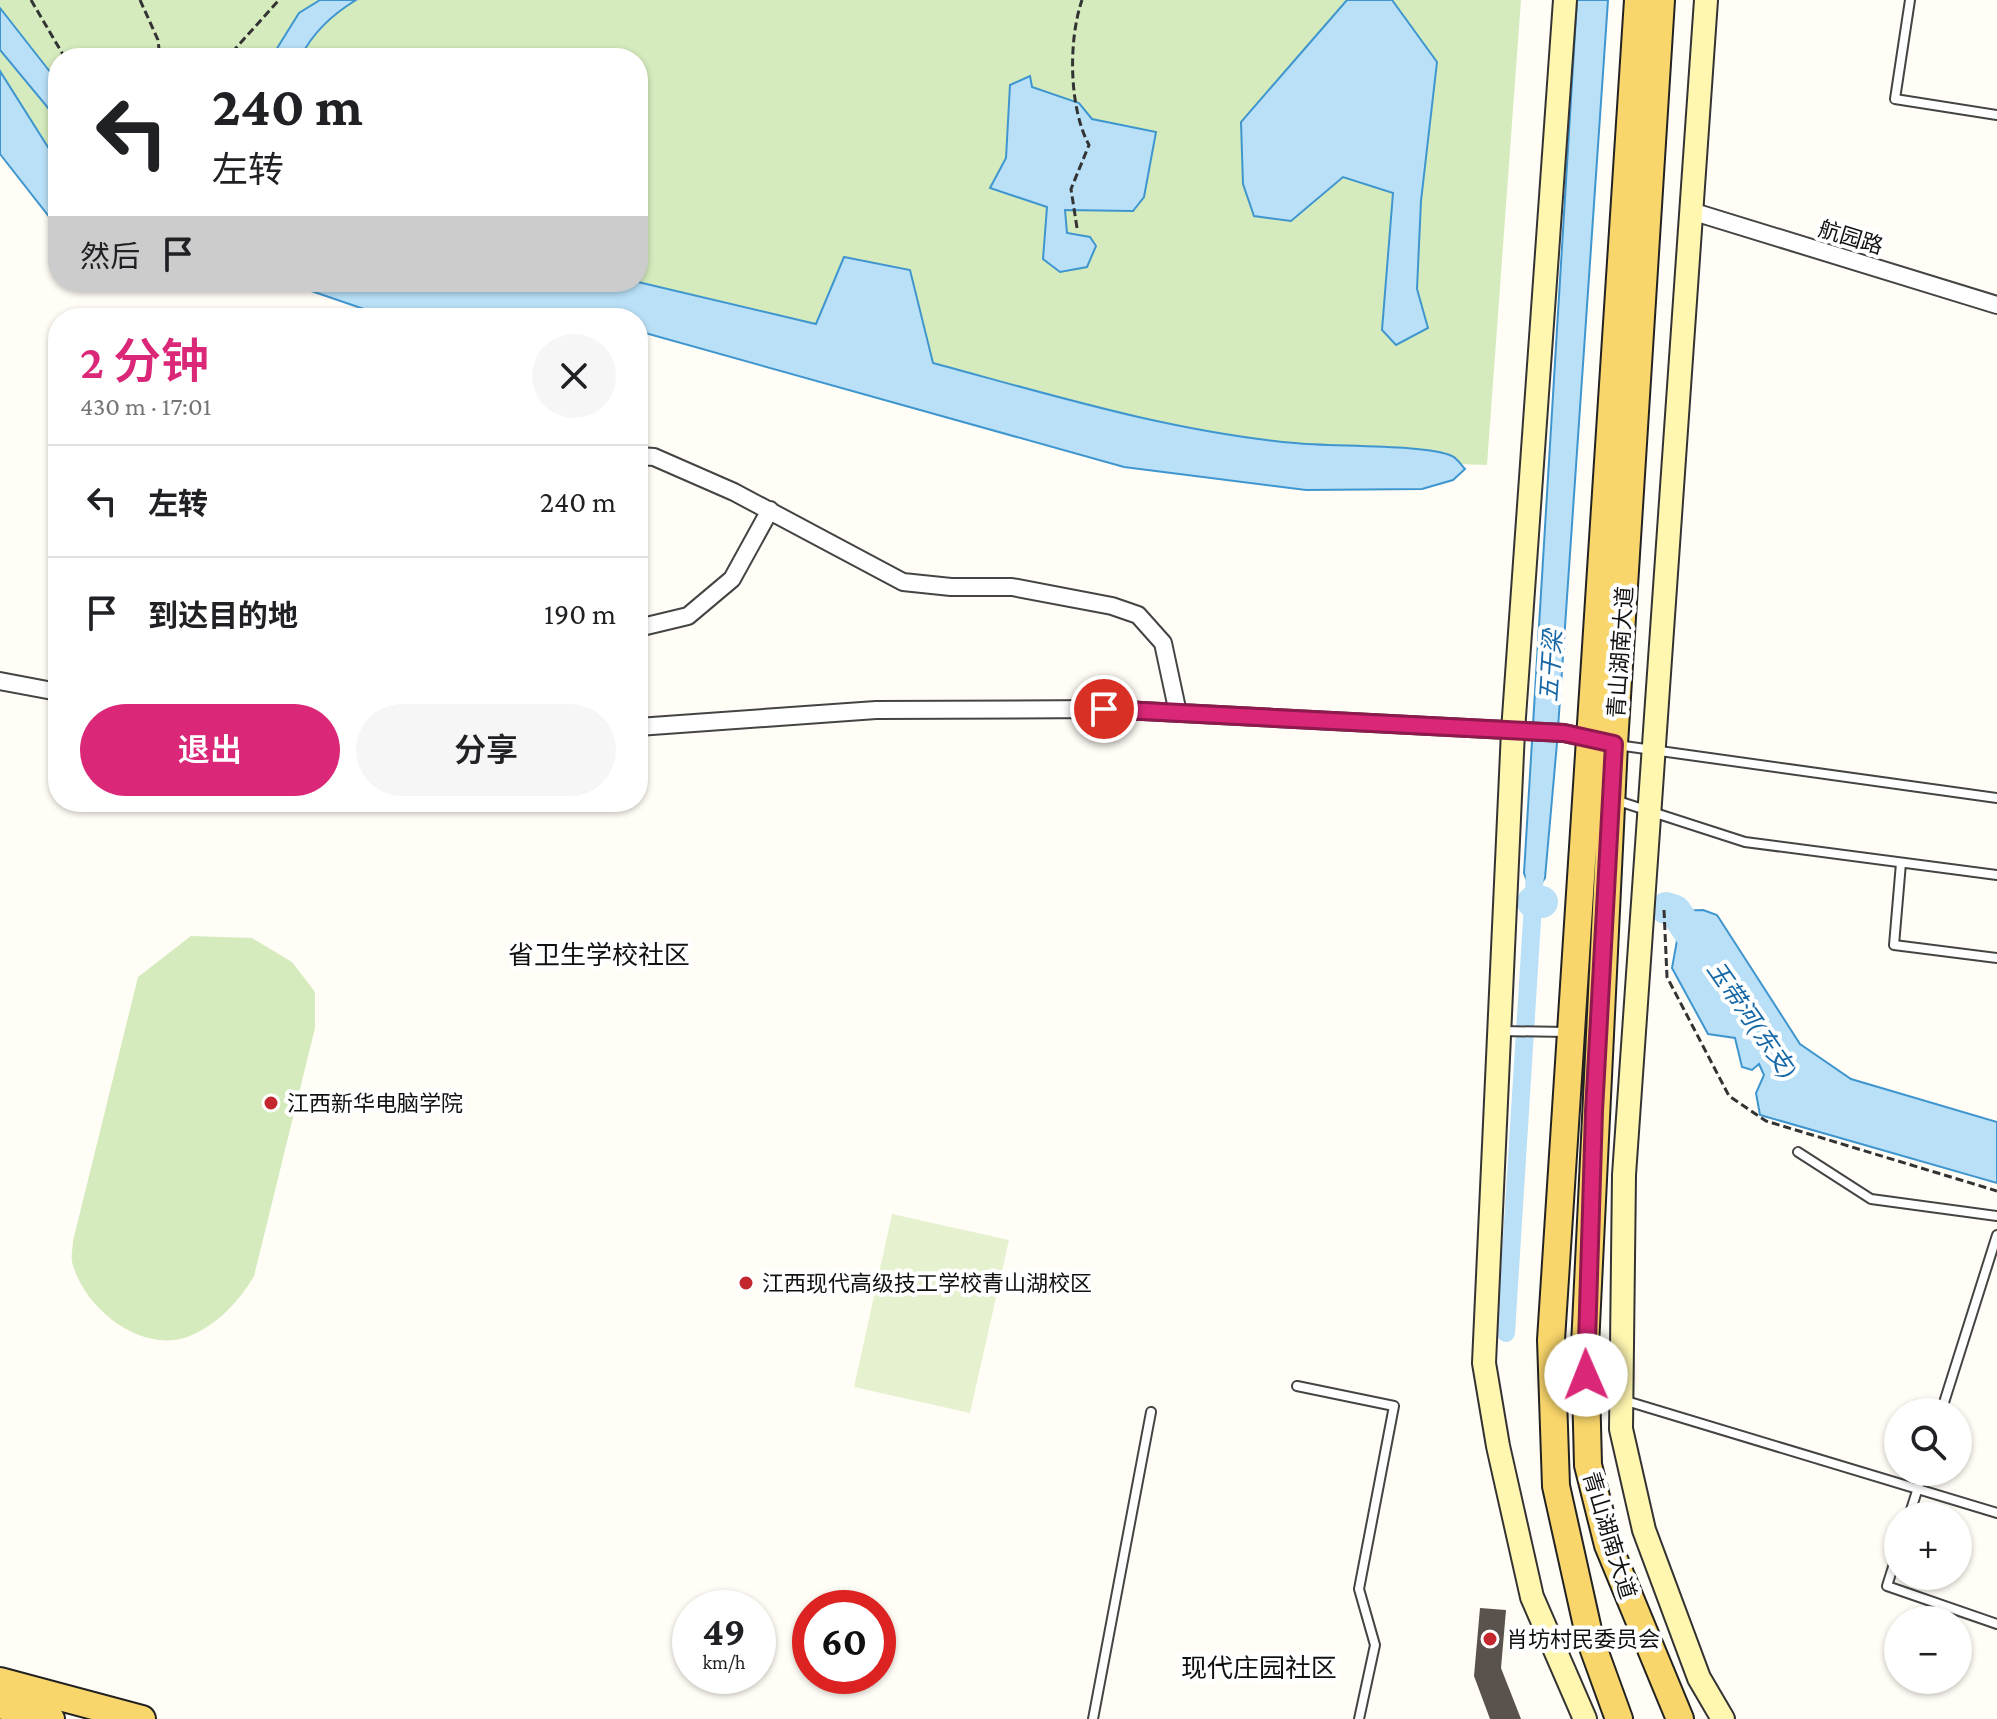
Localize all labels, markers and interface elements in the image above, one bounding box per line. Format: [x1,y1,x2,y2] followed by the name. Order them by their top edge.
[212,75,363,137] text: 240 m
[80,80,184,184] icon: left
[212,150,284,190] text: 左转
[1816,216,1886,259] street label: 航园路
[156,232,200,276] icon: arrive
[80,240,140,273] text: 然后
[532,334,616,418] button: close
[80,335,209,388] text: 2 分钟
[80,392,211,421] text: 430 m · 17:01
[80,479,124,523] icon: left
[540,485,616,518] text: 240 m
[148,487,208,520] text: 左转
[1603,585,1638,719] street label: 青山湖南大道
[80,591,124,635] icon: arrive
[544,597,616,630] text: 190 m
[148,599,298,632] text: 到达目的地
[1535,627,1567,703] water label: 五干梁
[1070,675,1138,743] pin
[1082,687,1126,731] icon: arrive
[80,704,340,796] button: 退出
[356,704,616,796] button: 分享
[508,941,690,970] district label: 省卫生学校社区
[1701,956,1803,1084] water label: 玉带河(东支)
[287,1091,463,1116] place label: 江西新华电脑学院
[262,1094,280,1112] marker: 江西新华电脑学院
[762,1271,1092,1296] place label: 江西现代高级技工学校青山湖校区
[737,1274,755,1292] marker: 江西现代高级技工学校青山湖校区
[1544,1333,1628,1417] position arrow
[1884,1398,1972,1694] map controls
[1884,1398,1972,1486] button: search
[1578,1468,1641,1602] street label: 青山湖南大道
[1884,1502,1972,1590] button: +
[792,1590,896,1694] speed limit sign: 60
[1884,1606,1972,1694] button: −
[702,1609,746,1654] text: 49
[1506,1627,1660,1652] place label: 肖坊村民委员会
[1481,1630,1499,1648] marker: 肖坊村民委员会
[702,1651,746,1673] text: km/h
[1181,1654,1337,1683] district label: 现代庄园社区

